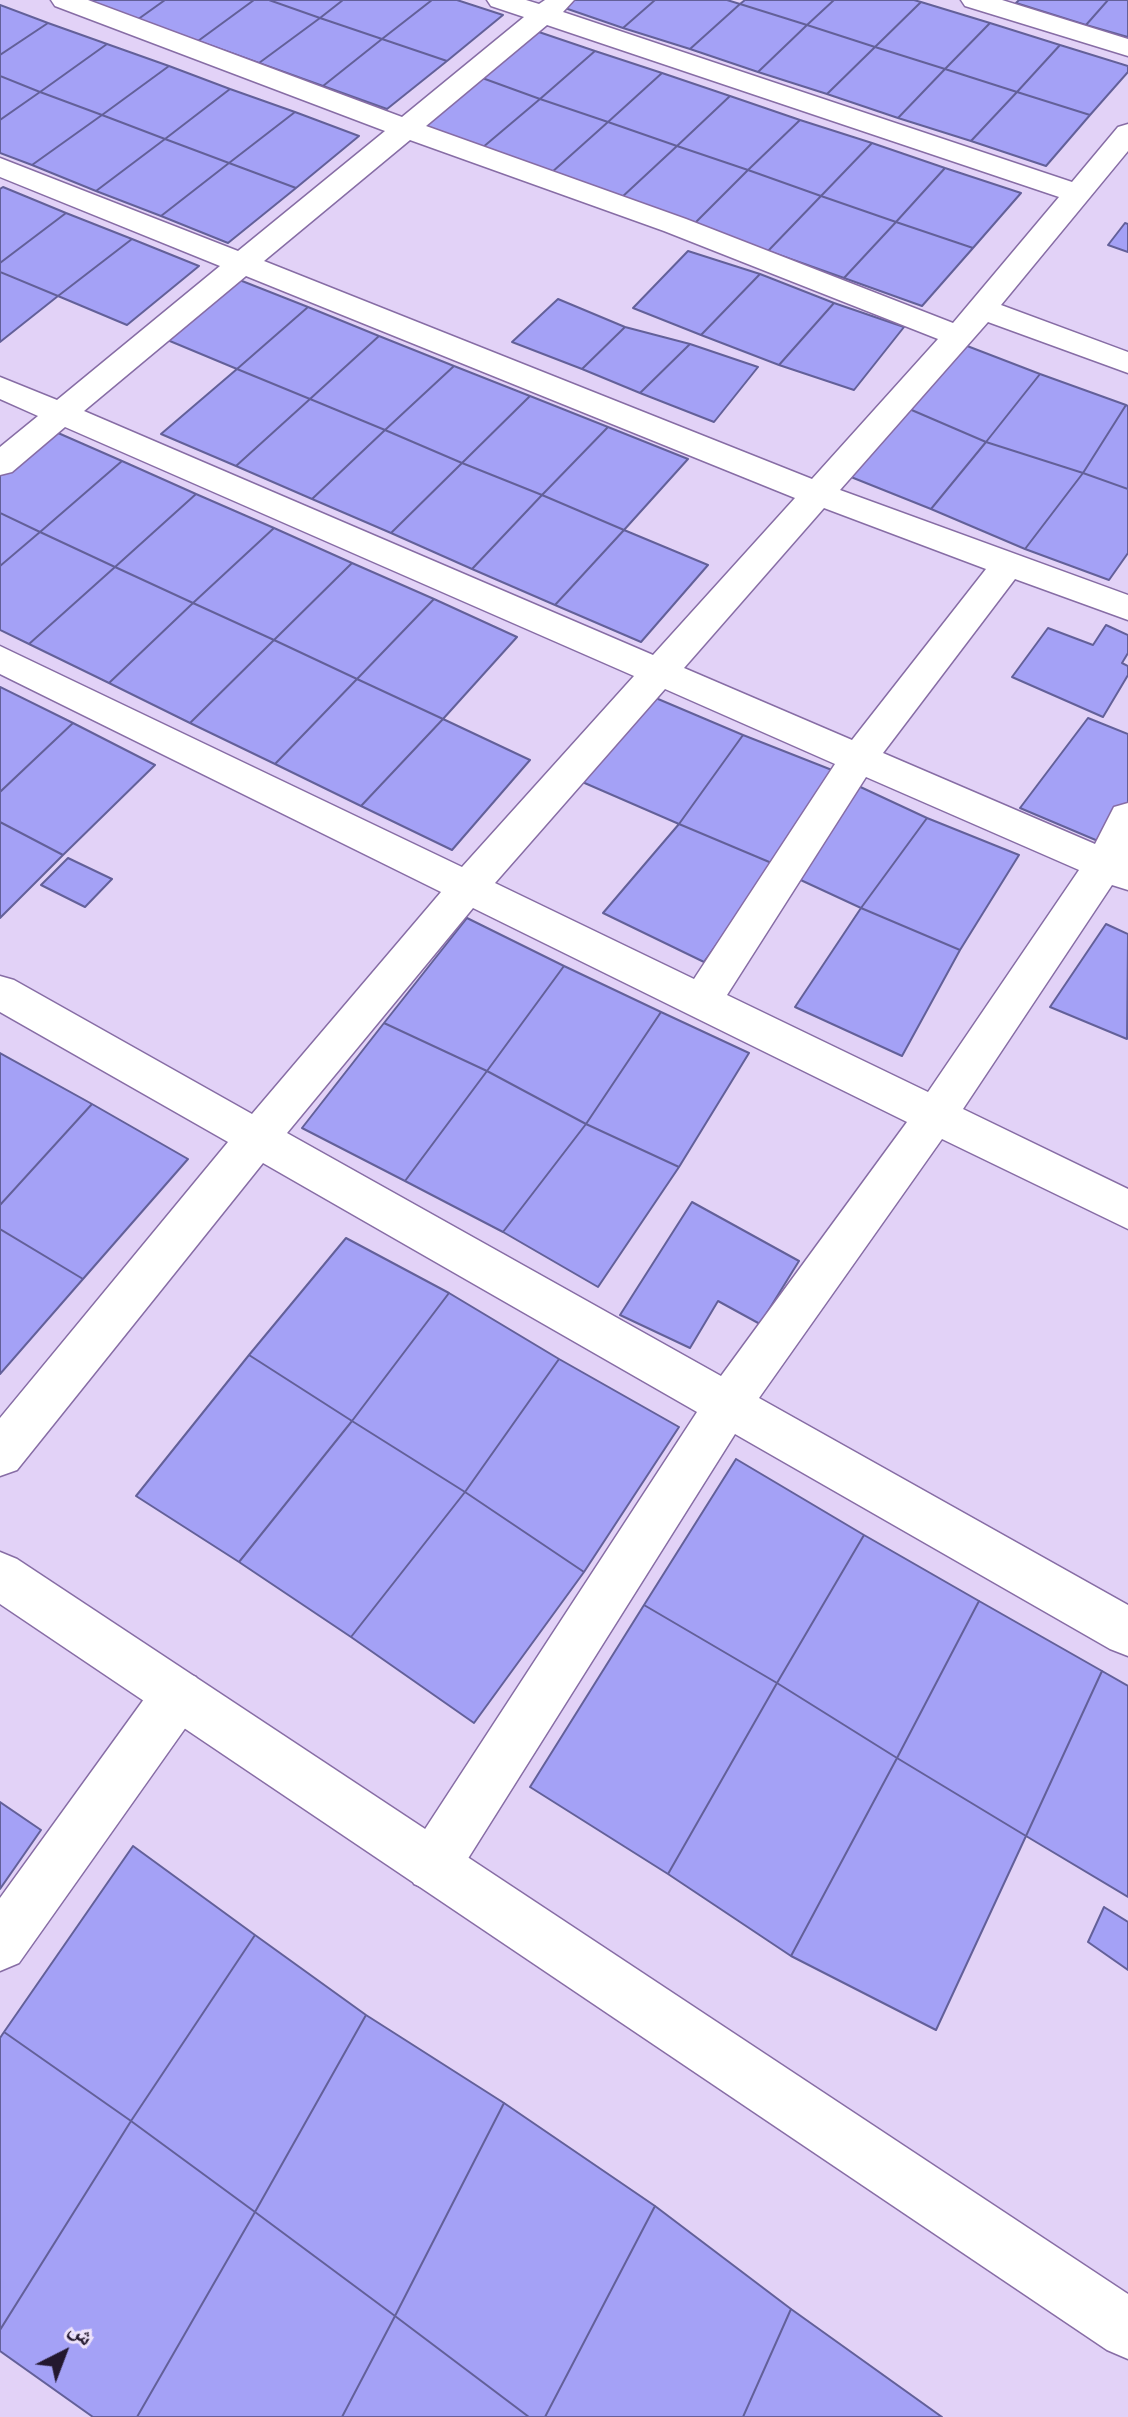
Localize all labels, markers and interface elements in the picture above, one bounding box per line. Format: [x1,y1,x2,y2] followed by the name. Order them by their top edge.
[24,2313,104,2393] north arrow
[63,2317,98,2353] text: ش

